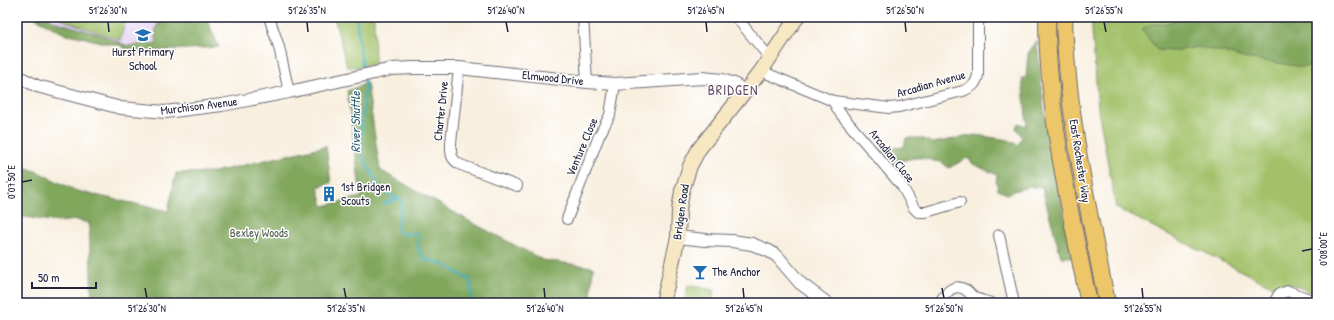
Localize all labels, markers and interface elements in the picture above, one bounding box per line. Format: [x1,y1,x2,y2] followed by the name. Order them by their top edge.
[89,4,127,17] text: 51°26'30"N
[288,4,326,17] text: 51°26'35"N
[487,4,525,17] text: 51°26'40"N
[688,4,724,17] text: 51°26'45"N
[886,4,924,17] text: 51°26'50"N
[1085,4,1123,17] text: 51°26'55"N
[134,26,152,44] school or university icon: Hurst Primary School
[112,43,174,74] place label: Hurst Primary School
[521,66,585,89] street label: Elmwood Drive
[895,66,967,101] street label: Arcadian Avenue
[429,80,452,142] street label: Charter Drive
[708,80,758,99] district label: BRIDGEN
[346,90,364,153] water label: River Shuttle
[160,92,238,119] street label: Murchison Avenue
[562,115,602,179] street label: Venture Close
[1066,118,1095,204] street label: East Rochester Way
[866,125,919,186] street label: Arcadian Close
[5,164,18,199] text: 0°07'50"E
[341,178,390,209] place label: 1st Bridgen Scouts
[668,183,693,241] street label: Bridgen Road
[320,185,338,203] building icon: 1st Bridgen Scouts
[230,224,289,241] park label: Bexley Woods
[1317,232,1330,266] text: 0°08'00"E
[691,263,709,281] bar icon: The Anchor
[712,263,761,280] place label: The Anchor
[32,264,96,290] scale bar
[38,269,59,286] text: 50 m
[128,302,166,315] text: 51°26'30"N
[327,302,365,315] text: 51°26'35"N
[526,302,564,315] text: 51°26'40"N
[726,302,762,315] text: 51°26'45"N
[925,302,963,315] text: 51°26'50"N
[1124,302,1162,315] text: 51°26'55"N

